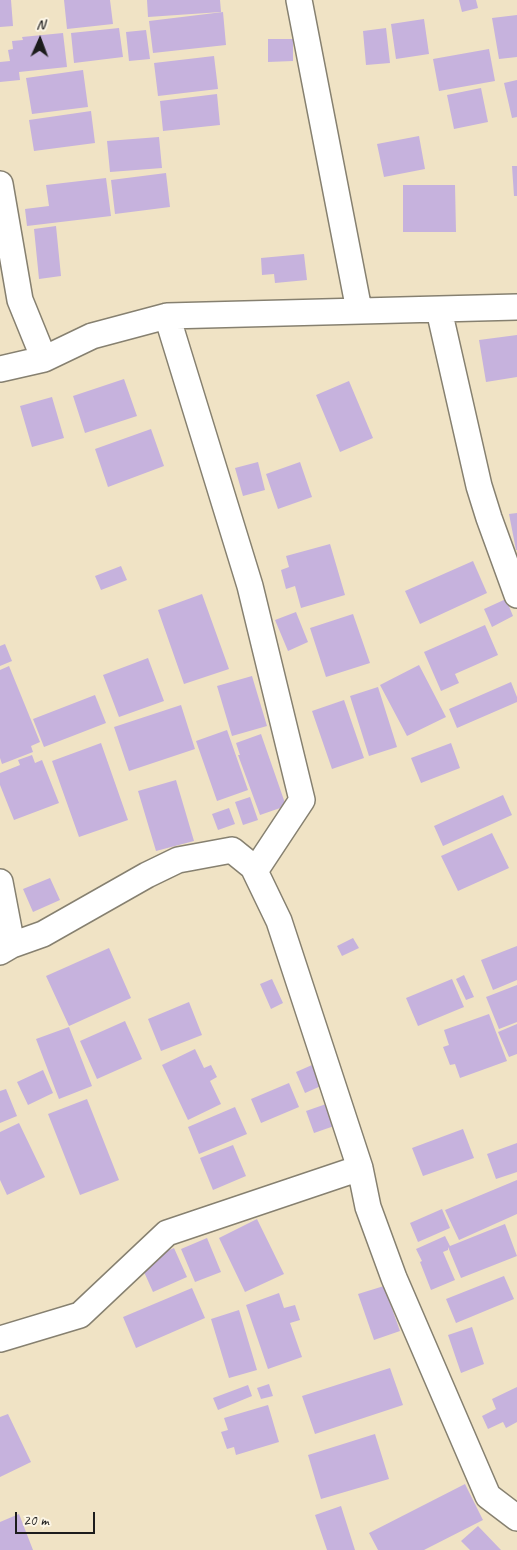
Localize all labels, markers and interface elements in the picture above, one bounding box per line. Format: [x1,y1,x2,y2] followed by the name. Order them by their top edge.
[15,15,65,65] north arrow
[36,16,45,33] text: N
[18,1502,98,1534] scale bar
[23,1511,49,1530] text: 20 m

